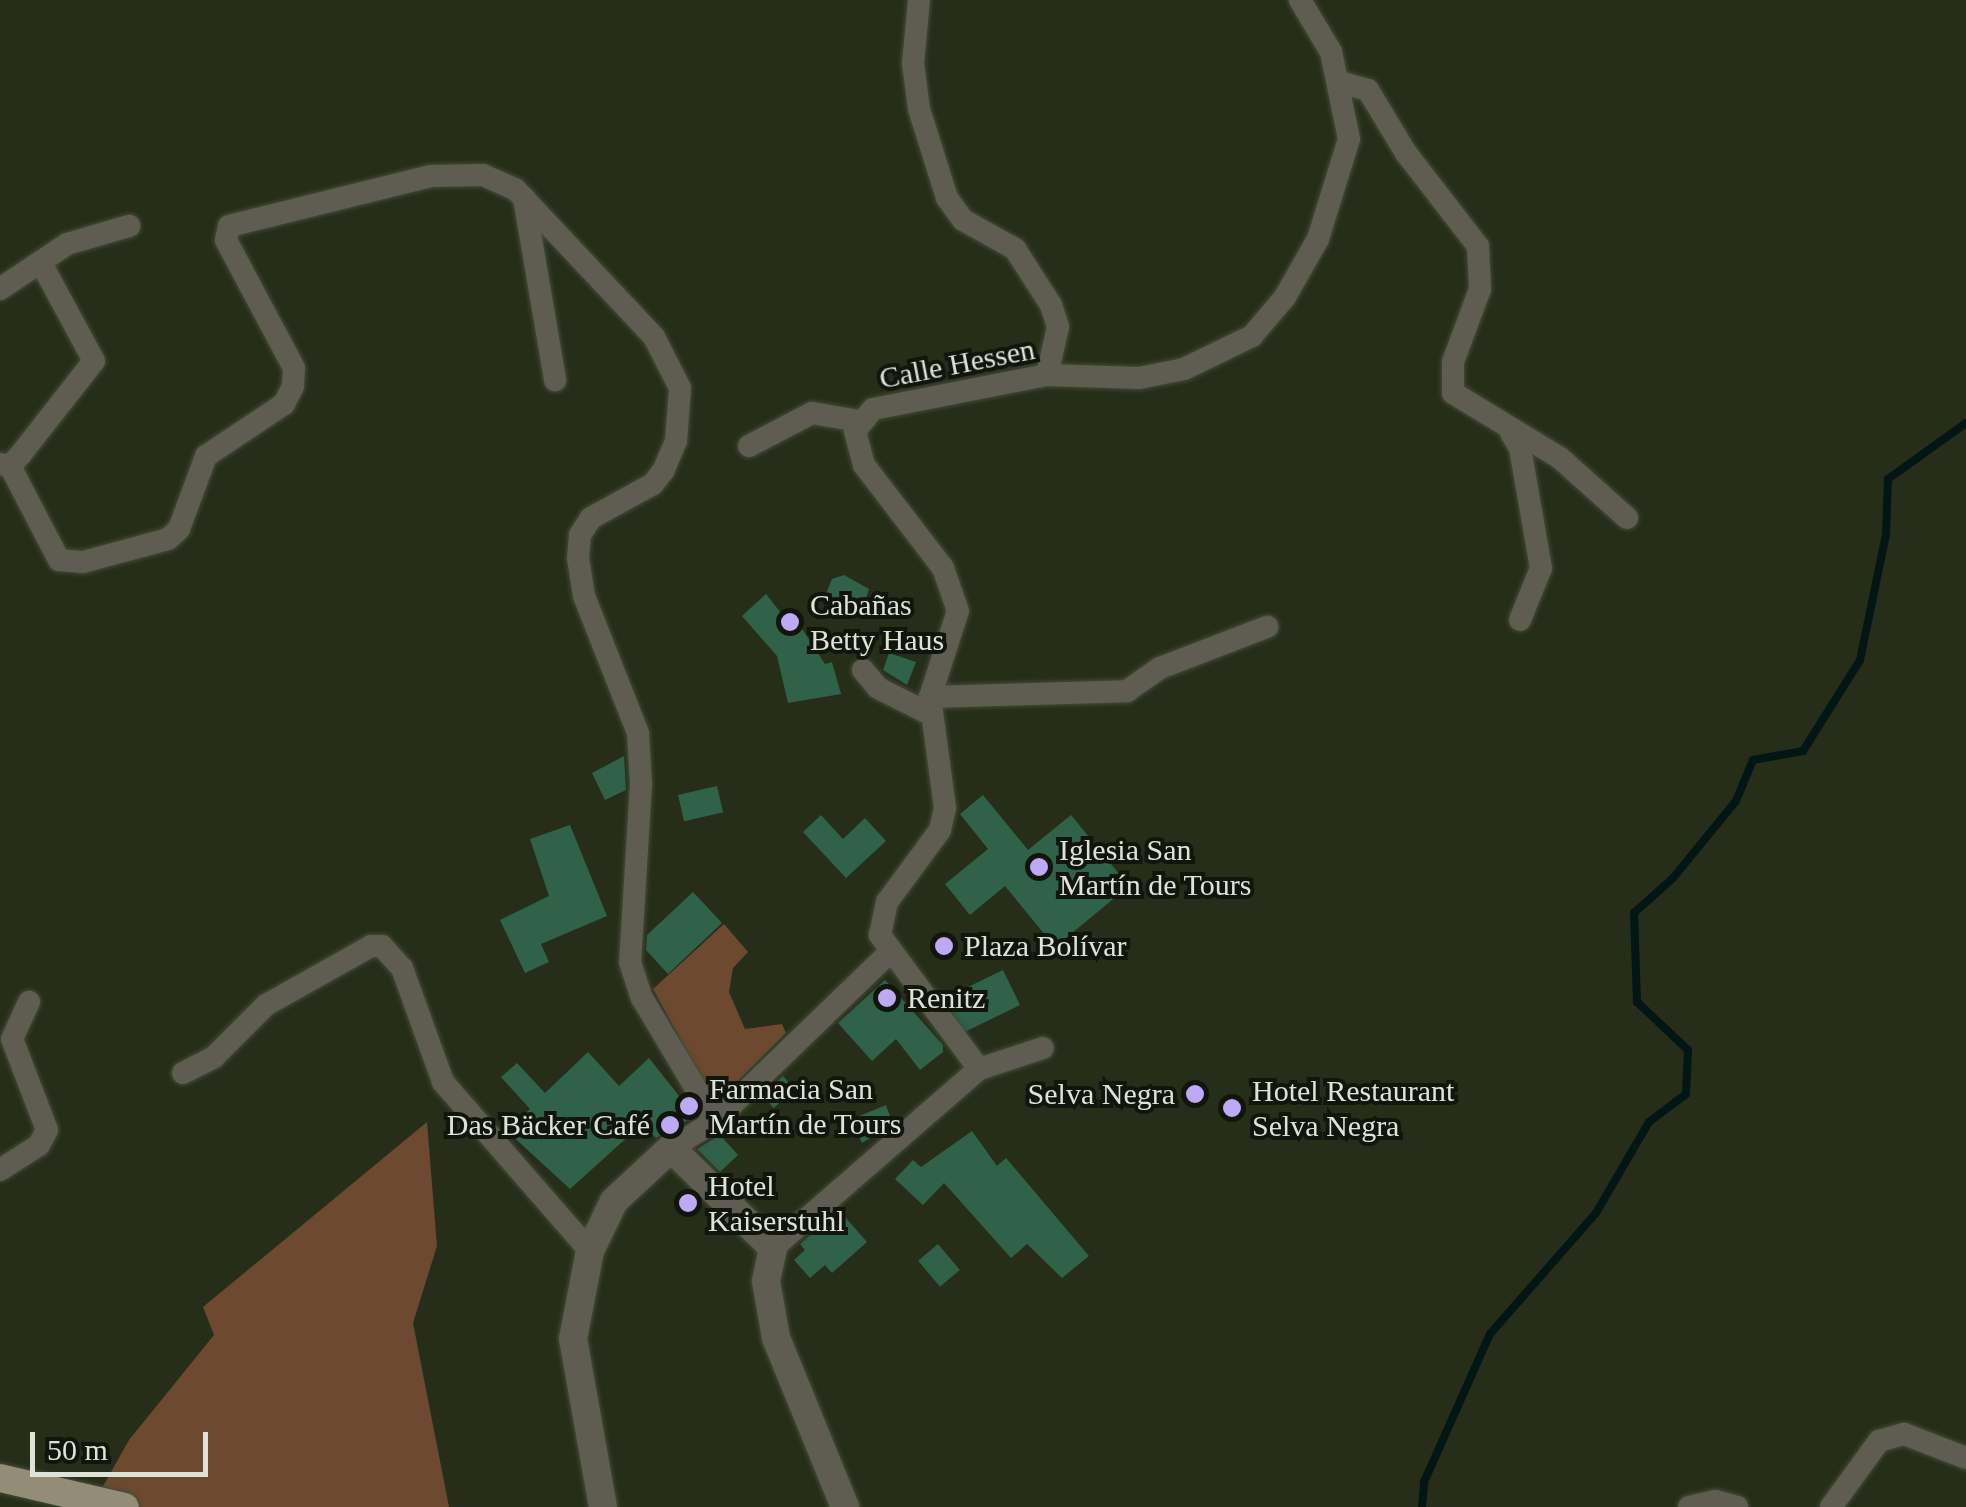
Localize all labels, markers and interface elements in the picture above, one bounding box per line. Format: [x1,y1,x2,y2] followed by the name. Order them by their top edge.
[876,331,1038,397] street label: Calle Hessen
[810,587,944,658] place label: Cabañas Betty Haus
[779,611,801,633] marker: Cabañas Betty Haus
[1059,832,1252,902] place label: Iglesia San Martín de Tours
[1028,856,1050,878] marker: Iglesia San Martín de Tours
[964,928,1126,964] place label: Plaza Bolívar
[933,935,955,957] marker: Plaza Bolívar
[907,980,985,1016] place label: Renitz
[876,987,898,1009] marker: Renitz
[709,1071,902,1142] place label: Farmacia San Martín de Tours
[1252,1073,1454,1144] place label: Hotel Restaurant Selva Negra
[1028,1076,1175,1112] place label: Selva Negra
[1184,1083,1206,1105] marker: Selva Negra
[678,1095,700,1117] marker: Farmacia San Martín de Tours
[1221,1097,1243,1119] marker: Hotel Restaurant Selva Negra
[447,1107,650,1143] place label: Das Bäcker Café
[659,1114,681,1136] marker: Das Bäcker Café
[708,1168,845,1238] place label: Hotel Kaiserstuhl
[677,1192,699,1214] marker: Hotel Kaiserstuhl
[35,1412,212,1474] scale bar
[47,1433,108,1466] text: 50 m

